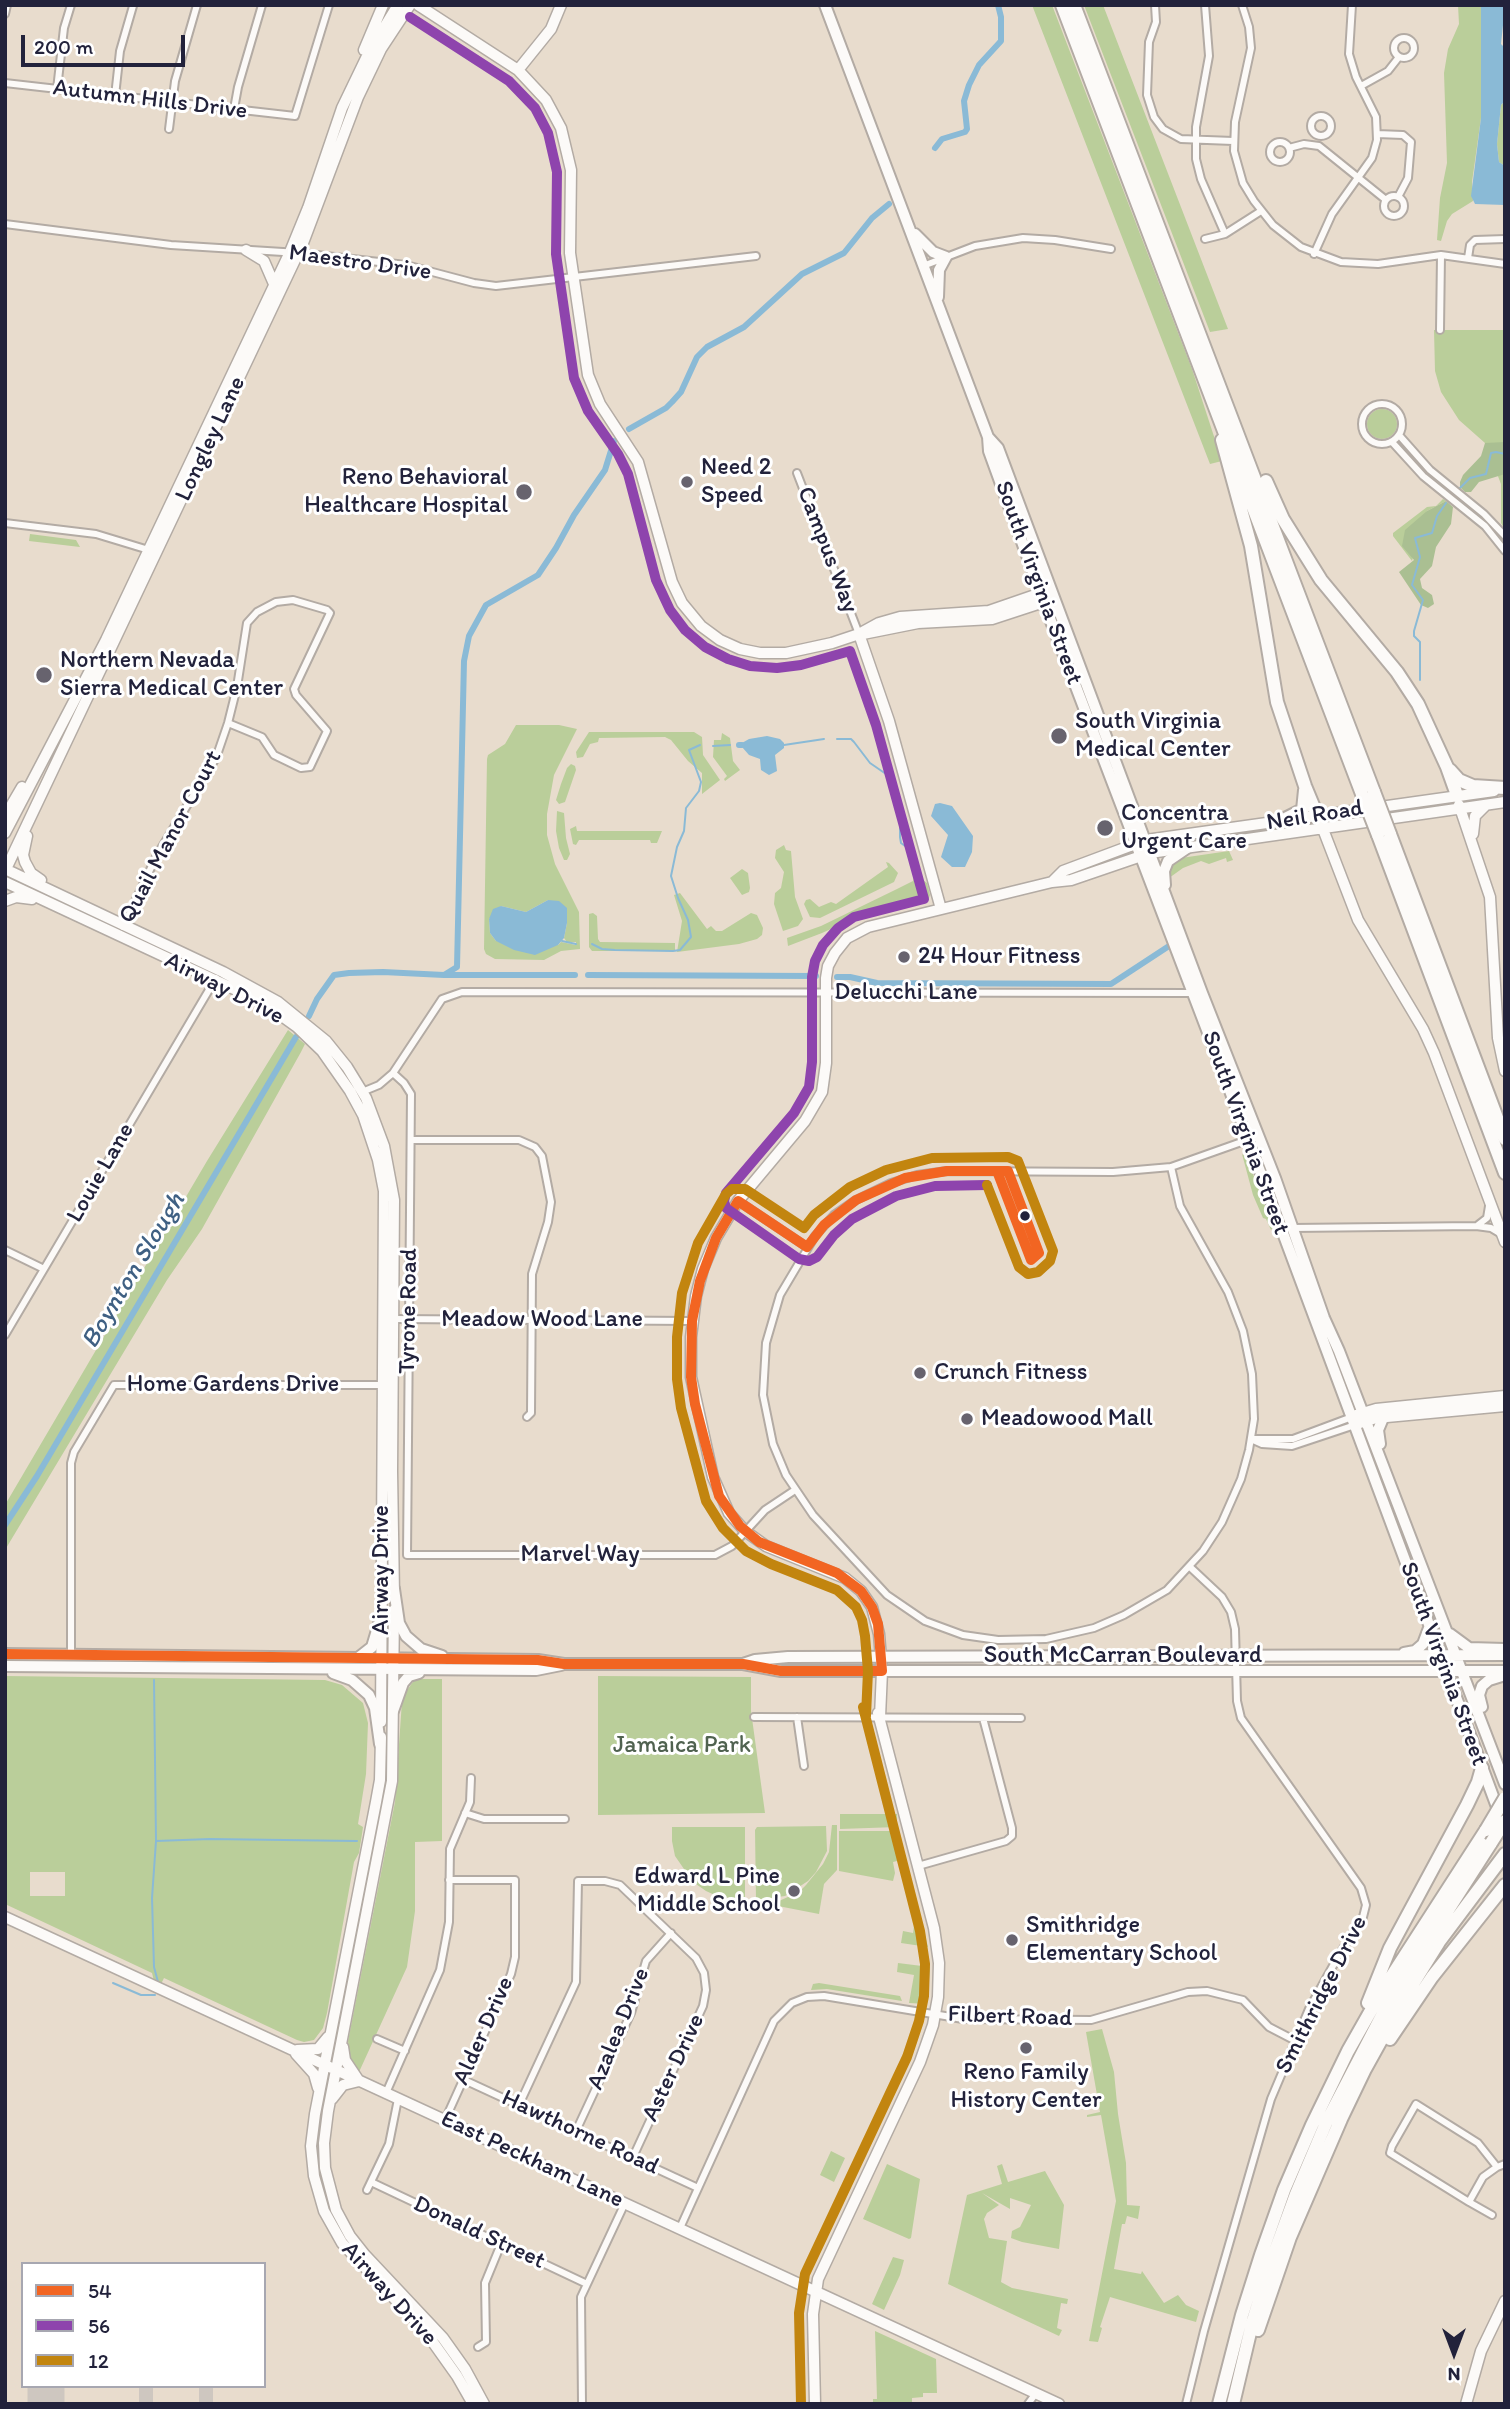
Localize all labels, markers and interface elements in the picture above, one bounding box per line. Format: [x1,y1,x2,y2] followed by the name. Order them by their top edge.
[24,21,189,65] scale bar
[34,34,93,59] text: 200 m
[51,74,249,126] street label: Autumn Hills Drive
[287,239,433,287] street label: Maestro Drive
[170,372,252,506] street label: Longley Lane
[701,454,771,510] place label: Need 2 Speed
[304,464,508,520] place label: Reno Behavioral Healthcare Hospital
[679,474,695,490] marker: Need 2 Speed
[988,477,1088,689] street label: South Virginia Street
[514,482,534,502] marker: Reno Behavioral Healthcare Hospital
[790,483,864,617] street label: Campus Way
[60,647,283,703] place label: Northern Nevada Sierra Medical Center
[34,665,54,685] marker: Northern Nevada Sierra Medical Center
[1075,708,1231,764] place label: South Virginia Medical Center
[1049,726,1069,746] marker: South Virginia Medical Center
[113,746,229,928] street label: Quail Manor Court
[1265,794,1365,838] street label: Neil Road
[1121,800,1247,856] place label: Concentra Urgent Care
[1095,818,1115,838] marker: Concentra Urgent Care
[918,943,1081,971] place label: 24 Hour Fitness
[160,947,288,1031] street label: Airway Drive
[896,949,912,965] marker: 24 Hour Fitness
[834,979,978,1007] street label: Delucchi Lane
[1195,1027,1295,1239] street label: South Virginia Street
[61,1118,141,1228] street label: Louie Lane
[75,1187,193,1355] water label: Boynton Slough
[1018,1209,1032,1223] unlabelled marker
[394,1248,424,1374] street label: Tyrone Road
[441,1306,643,1334] street label: Meadow Wood Lane
[934,1359,1088,1387] place label: Crunch Fitness
[912,1365,928,1381] marker: Crunch Fitness
[127,1371,339,1399] street label: Home Gardens Drive
[981,1405,1153,1433] place label: Meadowood Mall
[959,1411,975,1427] marker: Meadowood Mall
[368,1505,396,1635] street label: Airway Drive
[521,1541,639,1569] street label: Marvel Way
[1393,1558,1493,1770] street label: South Virginia Street
[984,1642,1262,1670] street label: South McCarran Boulevard
[613,1732,751,1760] park label: Jamaica Park
[634,1863,780,1919] place label: Edward L Pine Middle School
[786,1883,802,1899] marker: Edward L Pine Middle School
[1270,1911,1374,2079] street label: Smithridge Drive
[1026,1912,1217,1968] place label: Smithridge Elementary School
[1004,1932,1020,1948] marker: Smithridge Elementary School
[581,1964,657,2094] street label: Azalea Drive
[447,1972,521,2090] street label: Alder Drive
[947,2000,1073,2034] street label: Filbert Road
[637,2010,711,2126] street label: Aster Drive
[1018,2040,1034,2056] marker: Reno Family History Center
[950,2059,1102,2115] place label: Reno Family History Center
[497,2084,663,2182] street label: Hawthorne Road
[436,2105,628,2215] street label: East Peckham Lane
[408,2190,550,2276] street label: Donald Street
[335,2236,443,2352] street label: Airway Drive
[21,2262,266,2388] legend
[88,2278,112,2303] text: 54
[88,2313,110,2338] text: 56
[1419,2318,1489,2388] north arrow
[88,2348,109,2373] text: 12
[1448,2363,1460,2386] text: N

